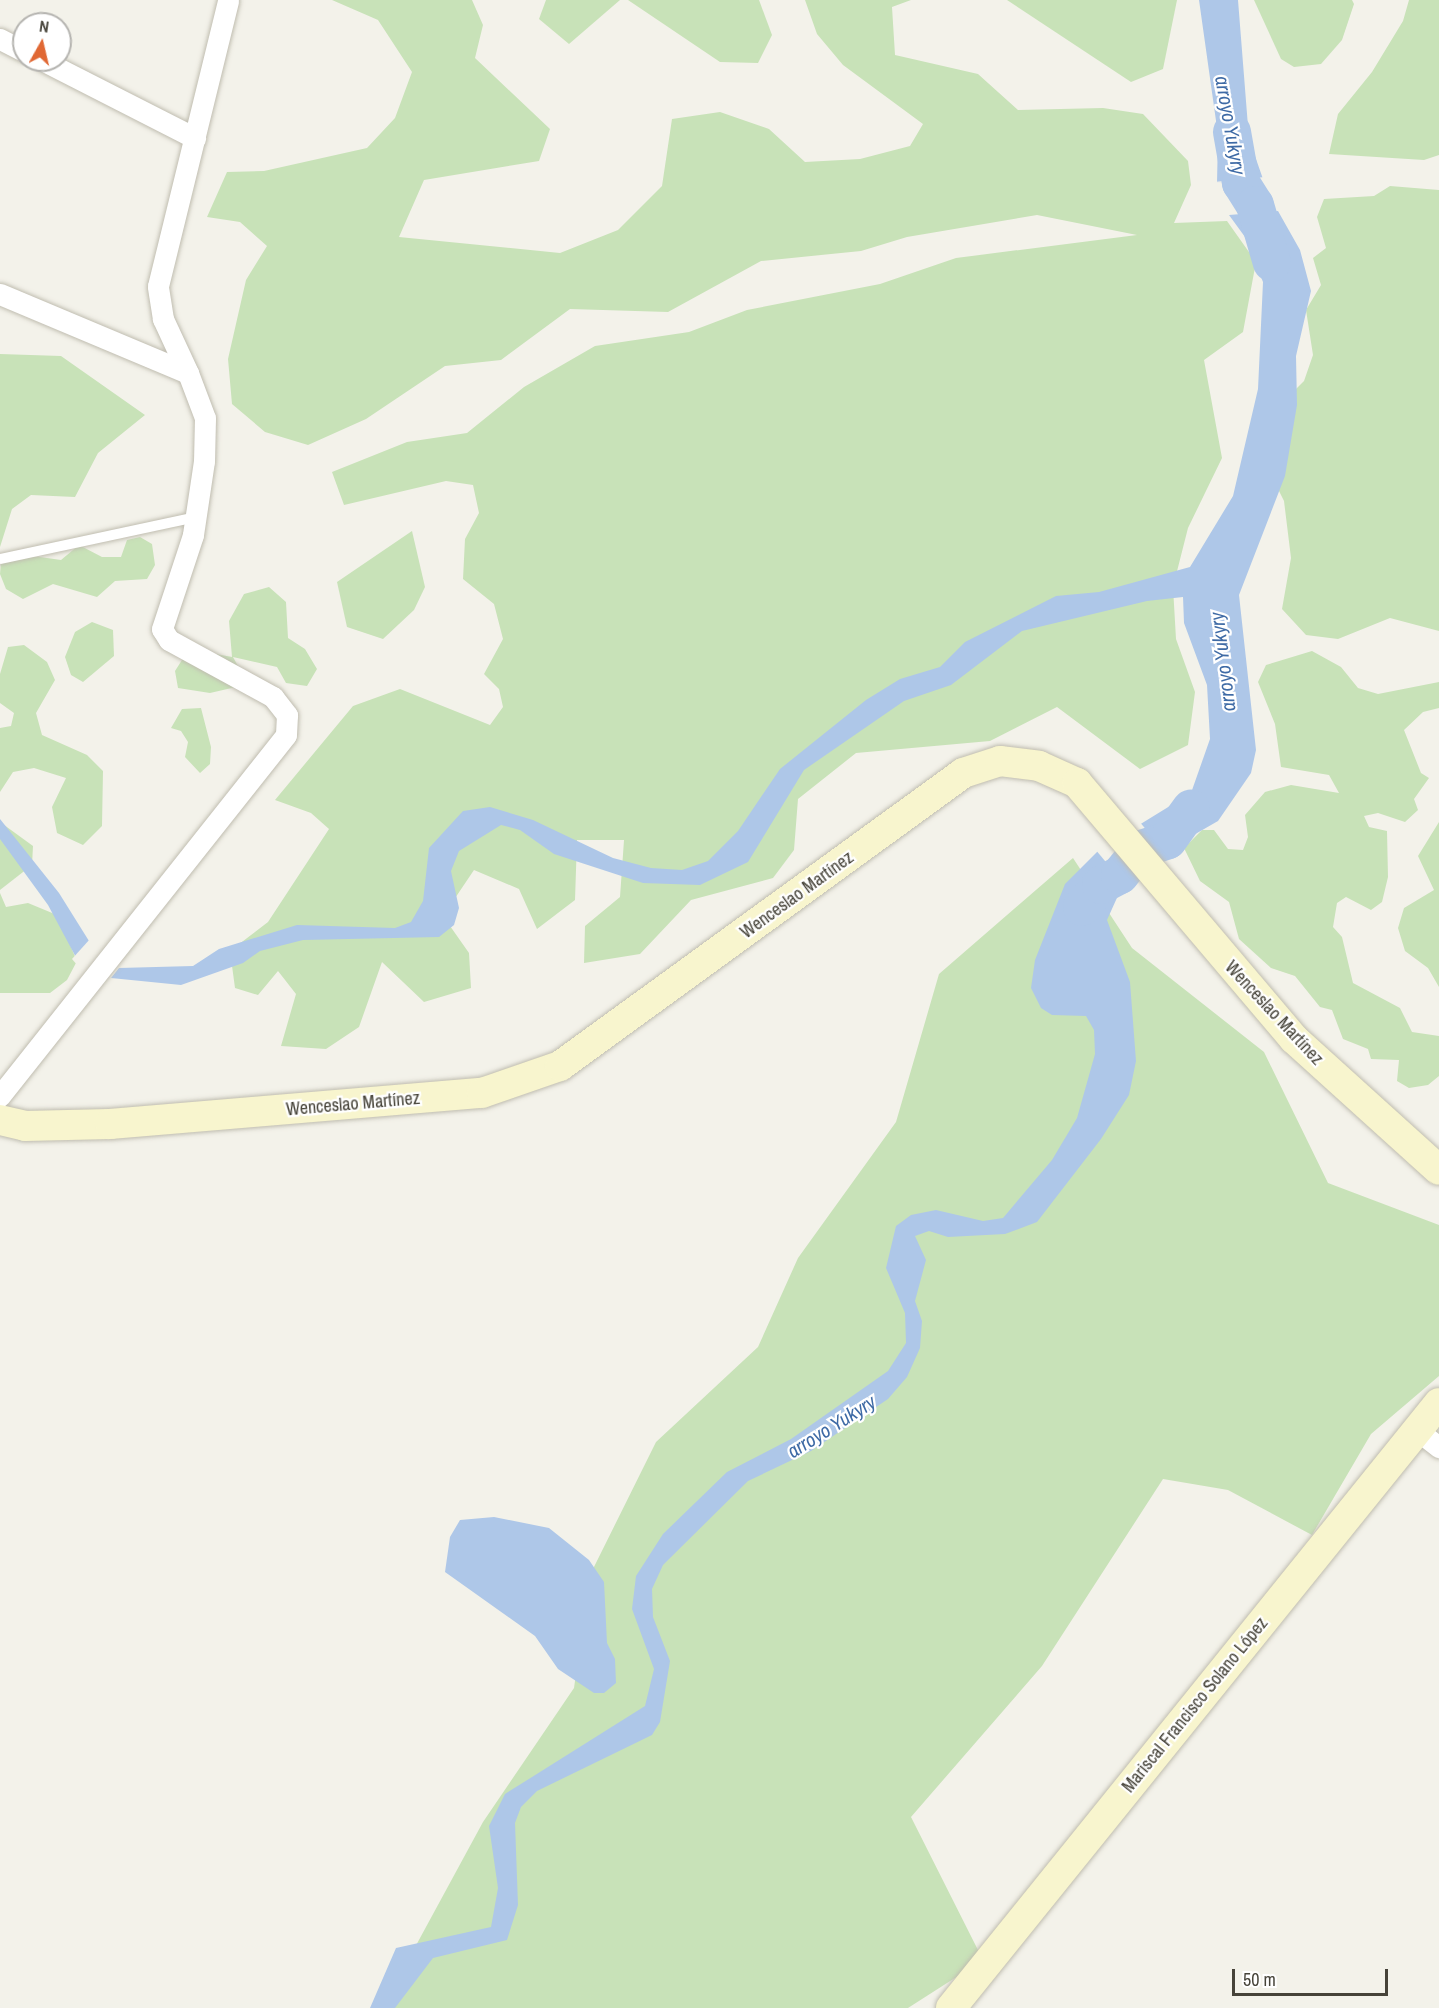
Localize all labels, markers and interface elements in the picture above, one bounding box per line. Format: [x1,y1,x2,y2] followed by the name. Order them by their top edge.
[12,12,72,72] north arrow
[38,15,50,38] text: N
[1210,74,1252,176] water label: arroyo Yukyry
[1204,611,1240,713] water label: arroyo Yukyry
[736,847,858,943] street label: Wenceslao Martínez
[1220,957,1328,1069] street label: Wenceslao Martínez
[285,1087,421,1121] street label: Wenceslao Martínez
[782,1389,880,1463] water label: arroyo Yukyry
[1118,1613,1272,1797] street label: Mariscal Francisco Solano López
[1235,1957,1391,1995] scale bar
[1243,1967,1276,1992] text: 50 m

